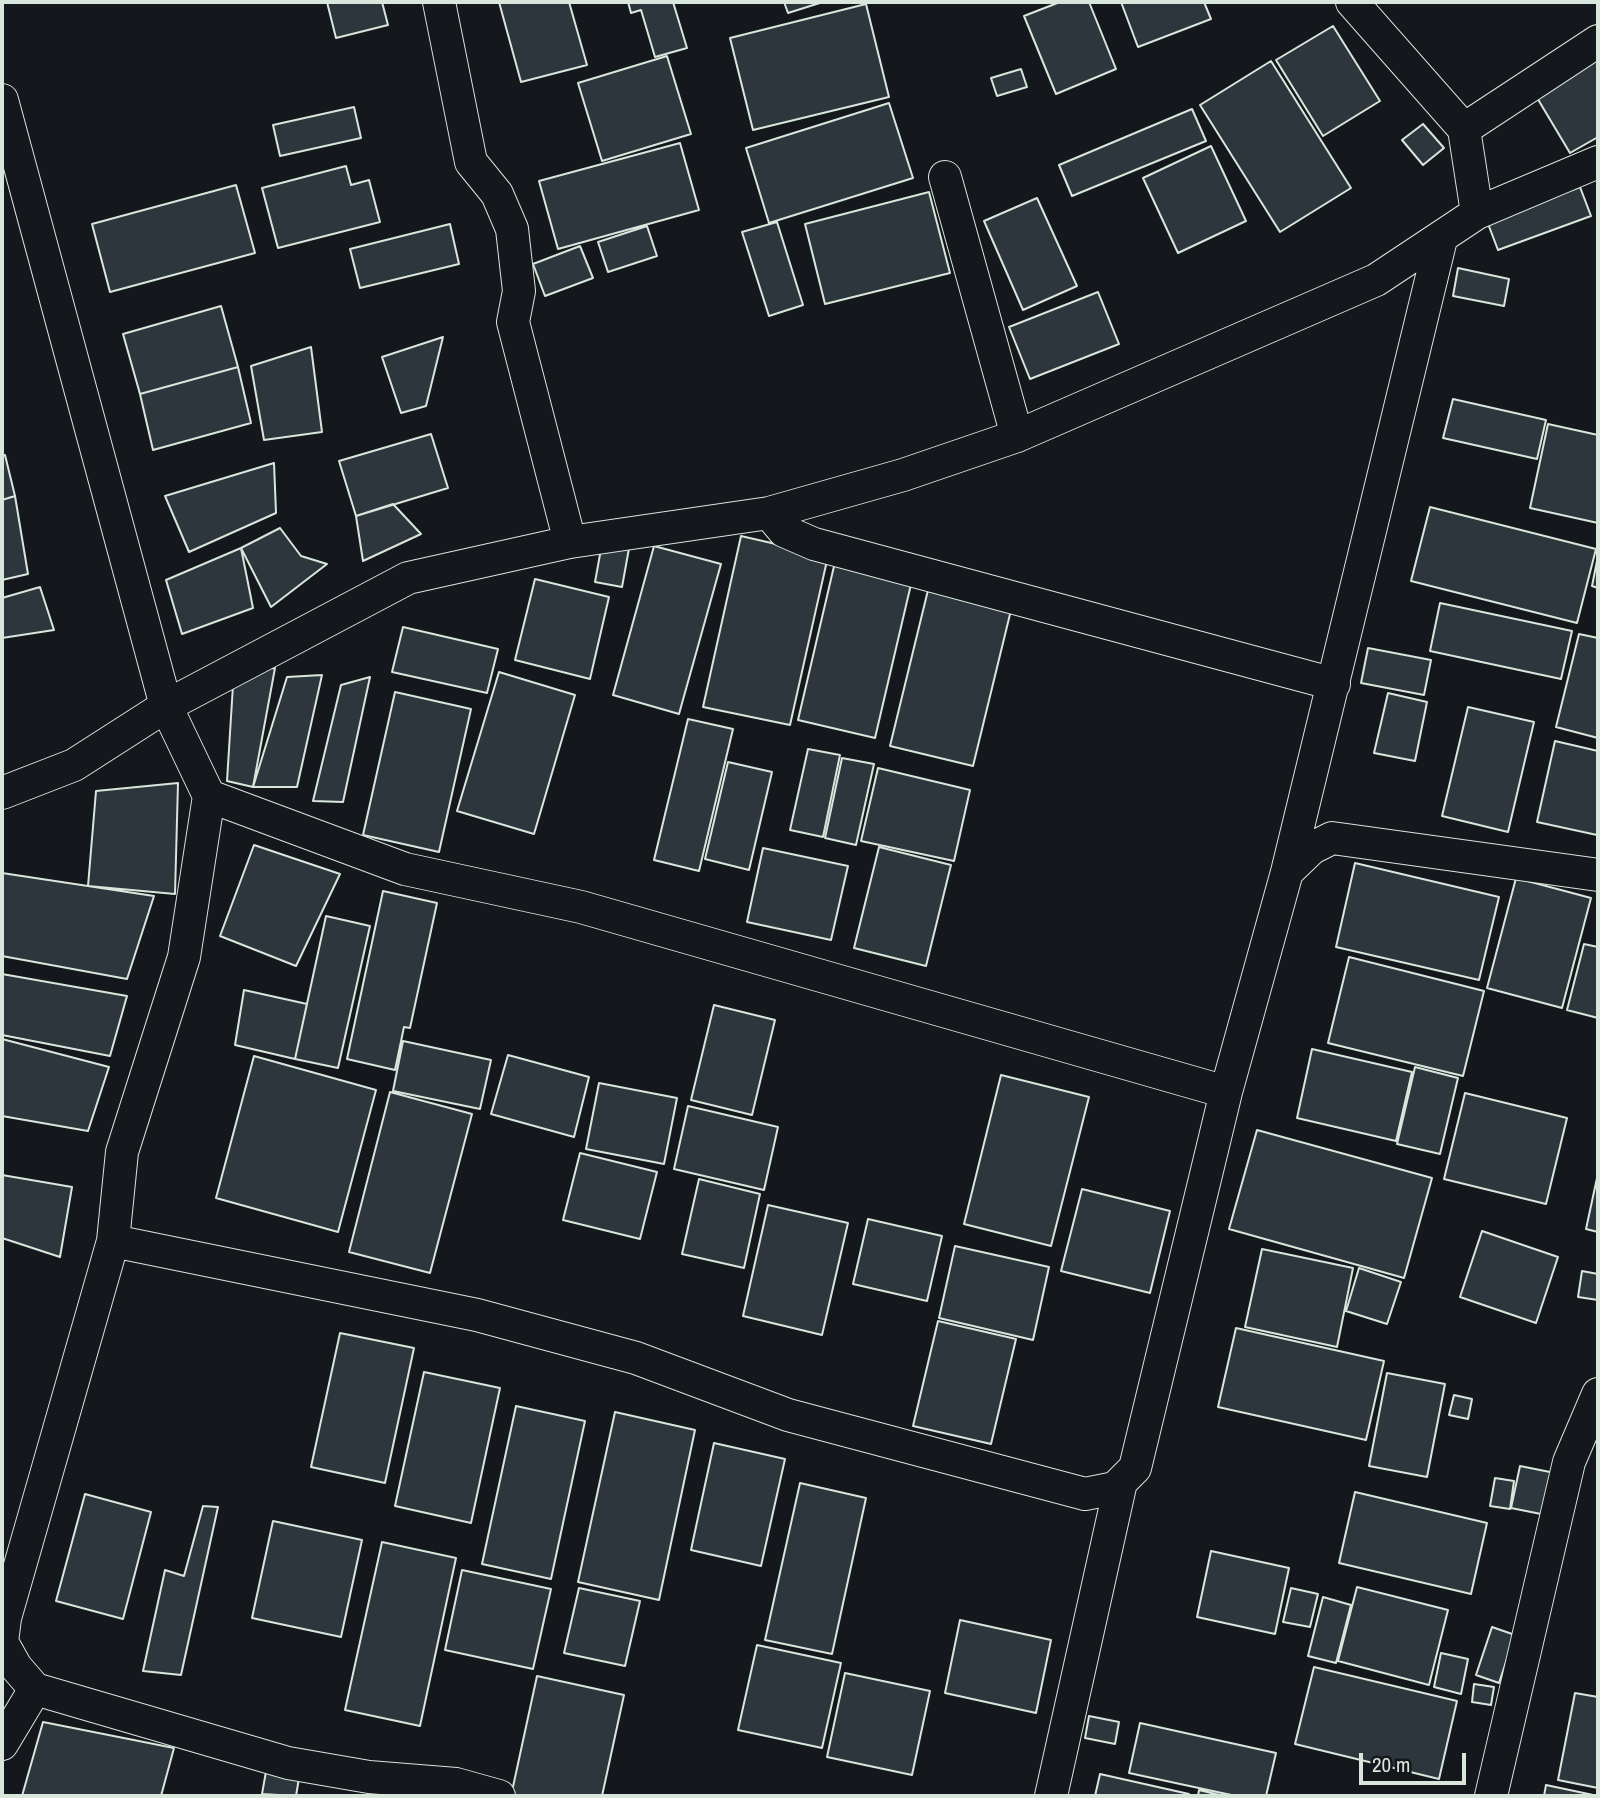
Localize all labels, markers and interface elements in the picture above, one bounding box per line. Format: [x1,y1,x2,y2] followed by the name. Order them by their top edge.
[1362,1738,1469,1782] scale bar
[1372,1750,1410,1779] text: 20 m

